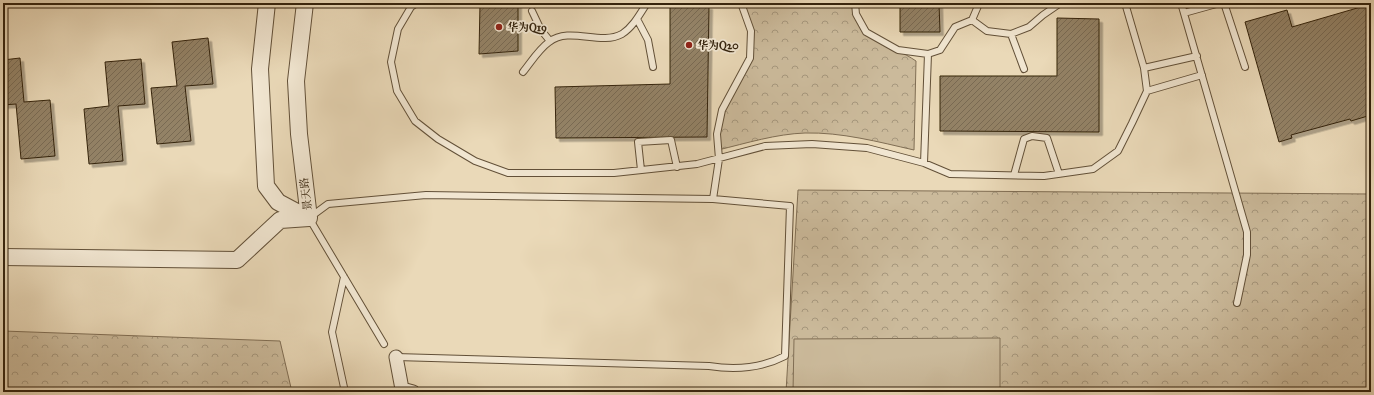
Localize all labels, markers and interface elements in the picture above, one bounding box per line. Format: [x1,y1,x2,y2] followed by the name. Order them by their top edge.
[507,21,547,35] place label: 华为Q19
[494,22,504,32] marker: 华为Q19
[697,39,739,53] place label: 华为Q20
[684,40,694,50] marker: 华为Q20
[298,177,314,211] street label: 景天路

